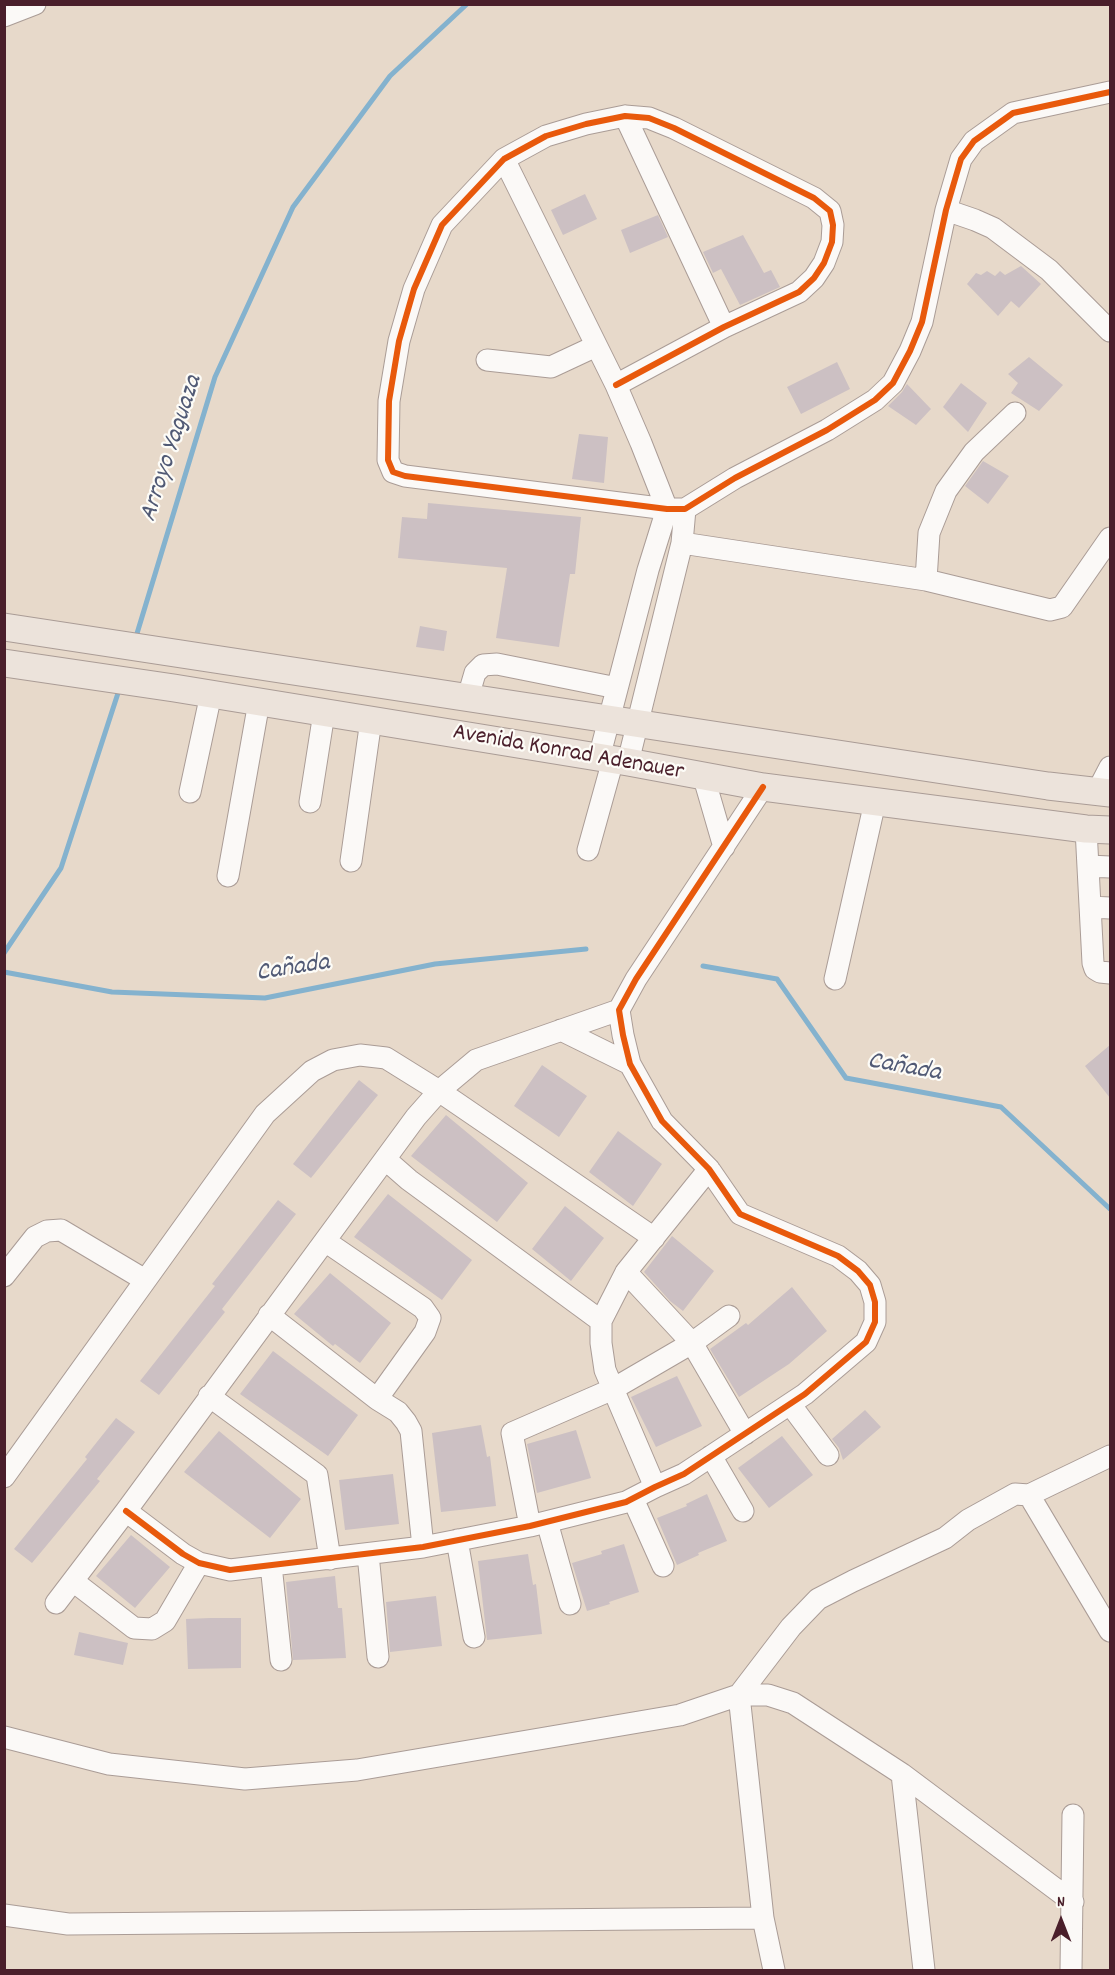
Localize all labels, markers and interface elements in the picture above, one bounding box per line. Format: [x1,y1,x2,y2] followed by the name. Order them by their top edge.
[135,372,211,526] water label: Arroyo Yaguaza
[450,720,686,788] street label: Avenida Konrad Adenauer
[254,949,332,991] water label: Cañada
[865,1047,943,1091] water label: Cañada
[1031,1891,1091,1951] north arrow
[1057,1891,1065,1914] text: N

